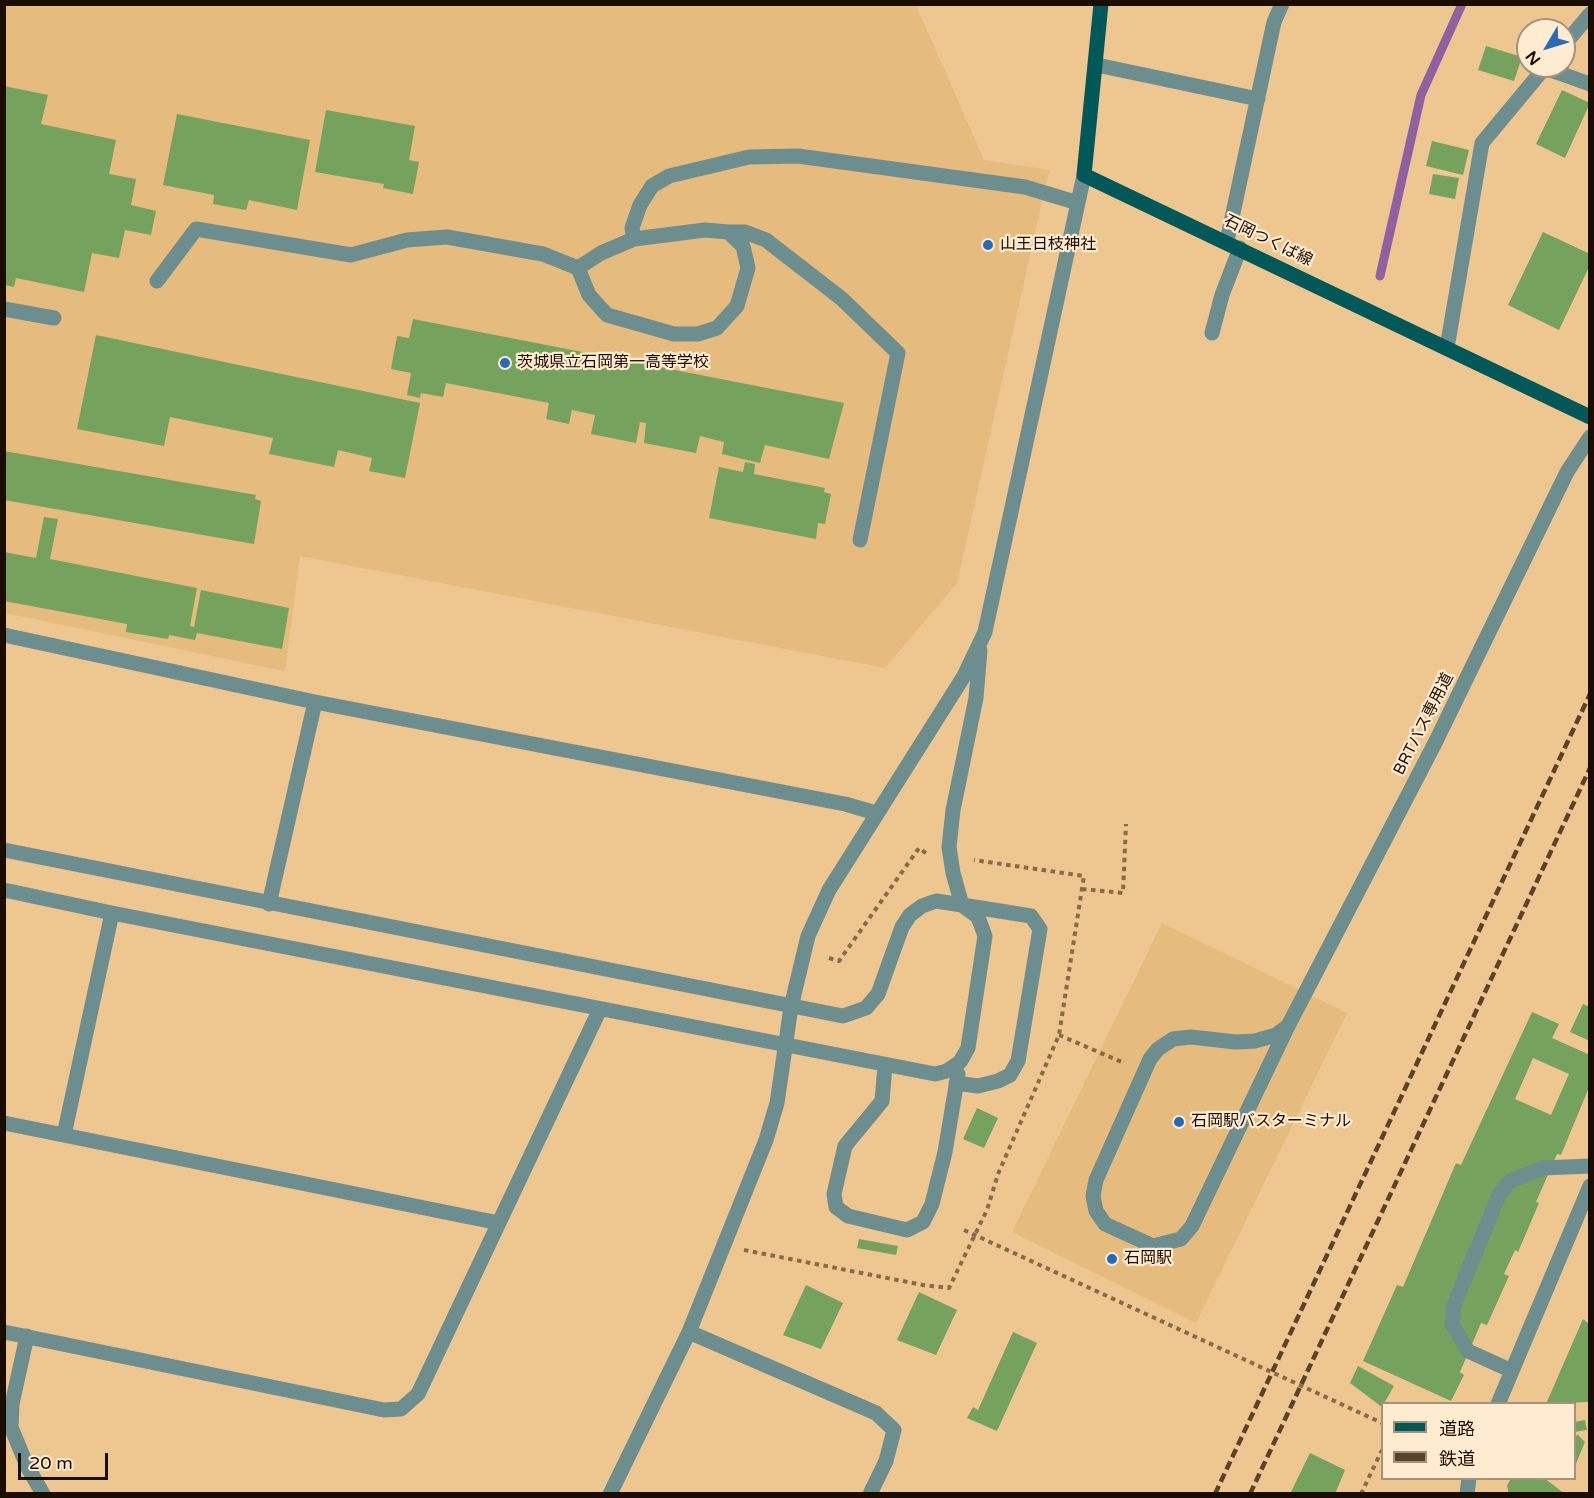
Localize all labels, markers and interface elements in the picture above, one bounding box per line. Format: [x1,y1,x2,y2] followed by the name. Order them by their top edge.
[1516,18,1576,78] north arrow
[1522,47,1545,69] text: N
[1221,211,1315,271] street label: 石岡つくば線
[1000,235,1096,255] place label: 山王日枝神社
[981,238,995,252] marker: 山王日枝神社
[517,353,709,373] place label: 茨城県立石岡第一高等学校
[498,356,512,370] marker: 茨城県立石岡第一高等学校
[1390,670,1458,778] street label: BRTバス専用道
[1191,1112,1351,1132] place label: 石岡駅バスターミナル
[1172,1115,1186,1129] marker: 石岡駅バスターミナル
[1124,1249,1172,1269] place label: 石岡駅
[1105,1252,1119,1266] marker: 石岡駅
[1381,1402,1576,1480] legend
[1439,1418,1475,1440] text: 道路
[21,1441,111,1479] scale bar
[1439,1448,1475,1470] text: 鉄道
[29,1452,73,1474] text: 20 m

